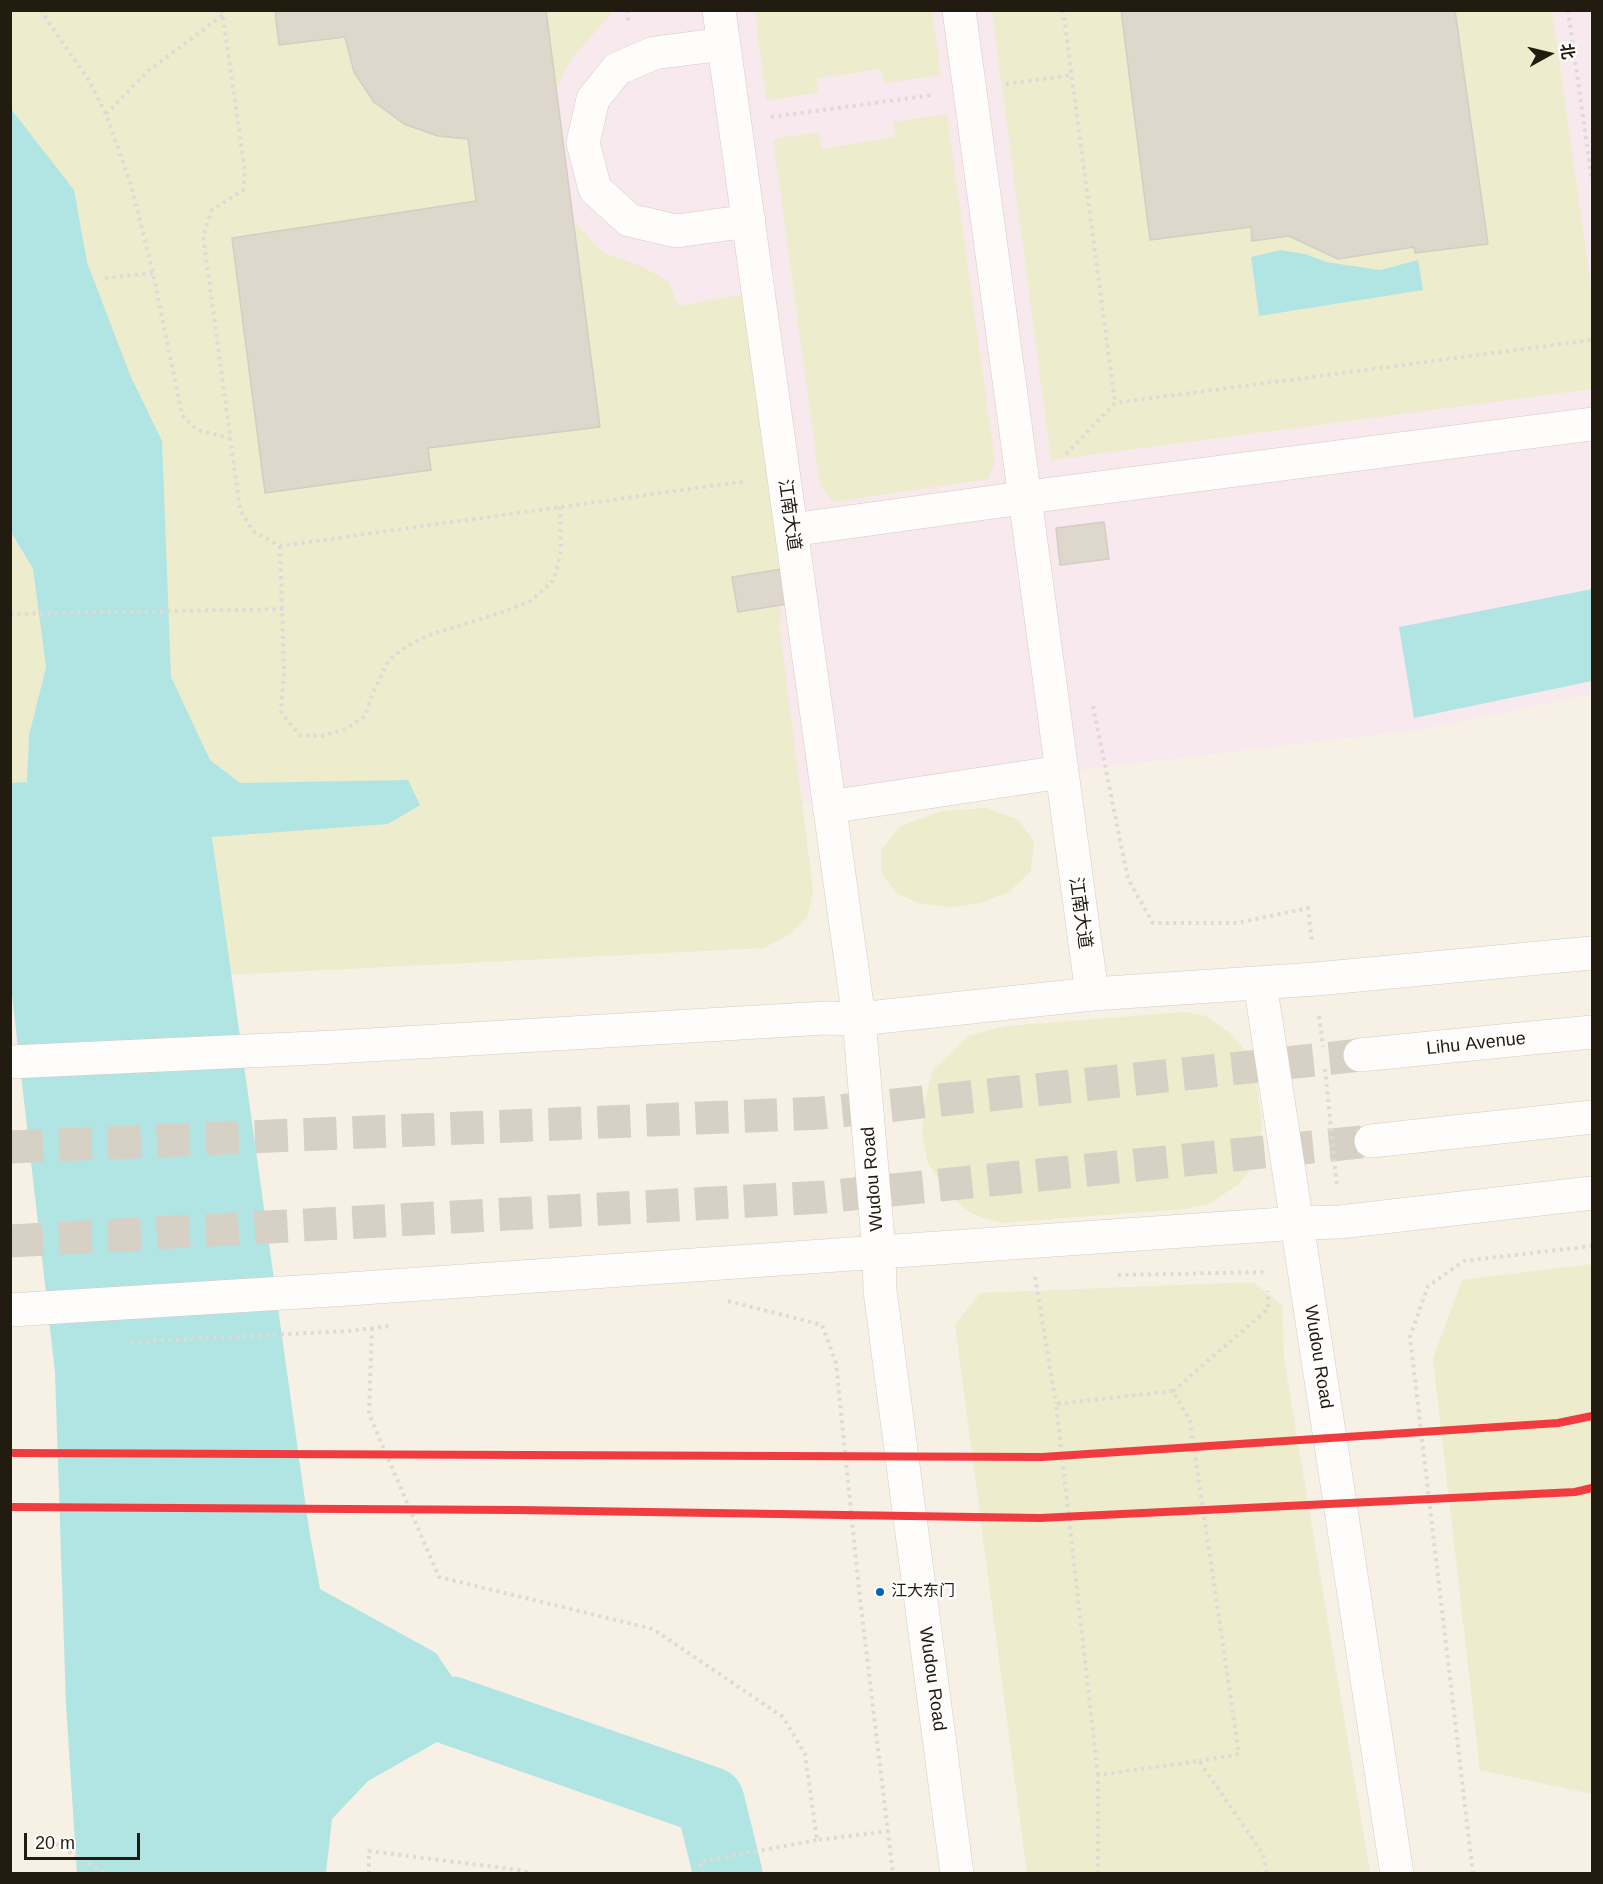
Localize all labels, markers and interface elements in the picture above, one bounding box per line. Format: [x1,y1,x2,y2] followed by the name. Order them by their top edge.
[1519,24,1579,84] north arrow
[1558,42,1577,61] text: 北
[773,478,805,552] street label: 江南大道
[1064,876,1096,950] street label: 江南大道
[1425,1028,1527,1060] street label: Lihu Avenue
[858,1126,888,1232] street label: Wudou Road
[1299,1304,1337,1410] street label: Wudou Road
[891,1582,955,1602] place label: 江大东门
[874,1586,886,1598] marker: 江大东门
[914,1626,950,1732] street label: Wudou Road
[27,1821,142,1859] scale bar
[35,1833,75,1853] text: 20 m

